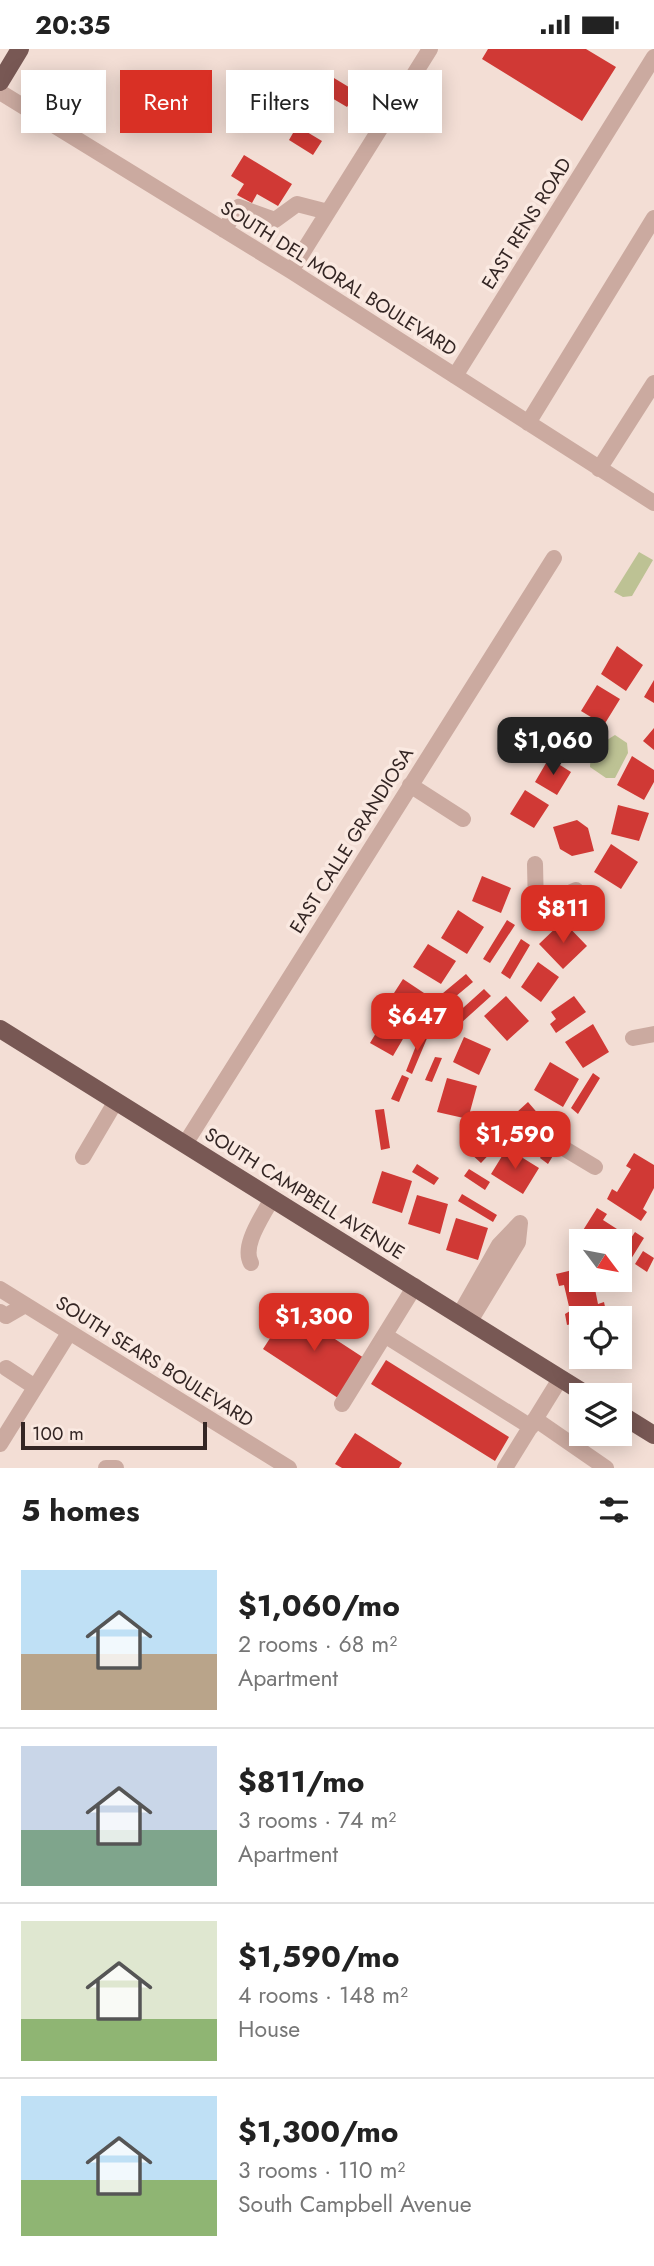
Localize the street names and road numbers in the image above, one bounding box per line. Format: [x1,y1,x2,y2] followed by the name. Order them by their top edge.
[475,152,578,294] street label: EAST RENS ROAD
[215,194,462,363] street label: SOUTH DEL MORAL BOULEVARD
[283,742,420,938] street label: EAST CALLE GRANDIOSA
[200,1121,410,1266] street label: SOUTH CAMPBELL AVENUE
[51,1289,259,1434] street label: SOUTH SEARS BOULEVARD

